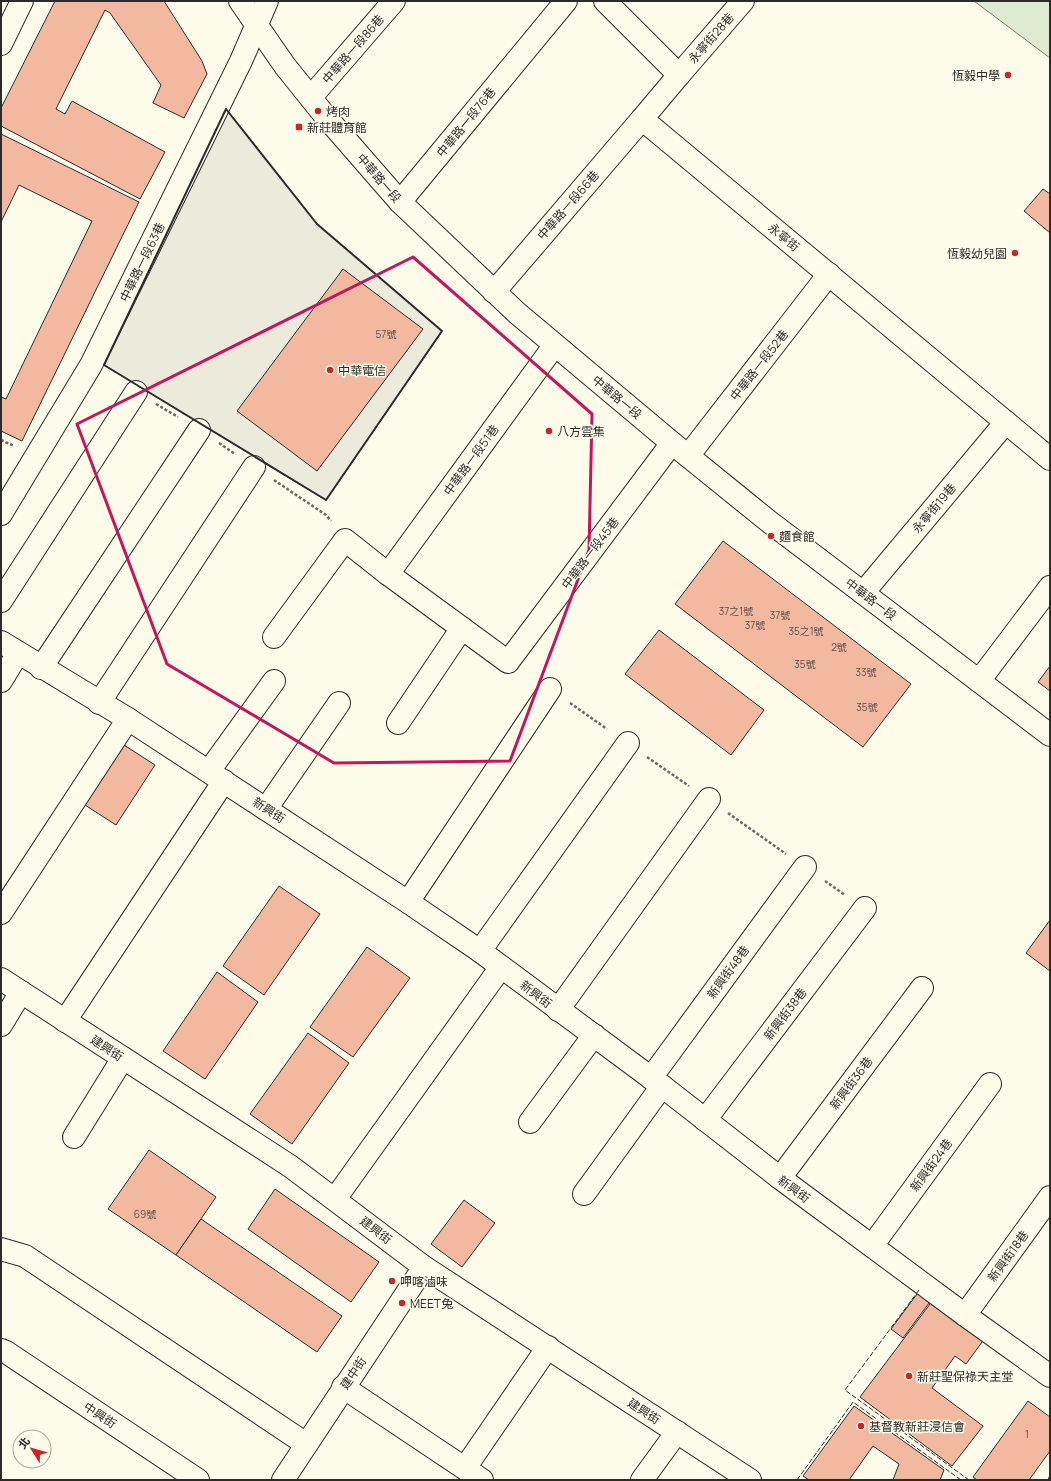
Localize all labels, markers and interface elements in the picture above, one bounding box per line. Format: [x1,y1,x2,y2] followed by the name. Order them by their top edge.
[684,9,738,67] street label: 永寧街28巷
[318,11,388,87] street label: 中華路一段86巷
[952,67,1000,84] place label: 恆毅中學
[1003,70,1013,80] marker: 恆毅中學
[432,83,500,161] street label: 中華路一段76巷
[326,103,350,120] place label: 烤肉
[313,106,323,116] marker: 烤肉
[307,119,367,136] place label: 新莊體育館
[294,122,304,132] marker: 新莊體育館
[353,150,405,206] street label: 中華路一段
[533,167,603,243] street label: 中華路一段66巷
[765,219,803,255] street label: 永寧街
[115,220,169,304] street label: 中華路一段63巷
[947,245,1007,262] place label: 恆毅幼兒園
[1010,248,1020,258] marker: 恆毅幼兒園
[726,326,792,404] street label: 中華路一段52巷
[376,327,396,341] house number: 57號
[338,362,386,379] place label: 中華電信
[325,365,335,375] marker: 中華電信
[589,371,645,423] street label: 中華路一段
[440,421,502,499] street label: 中華路一段51巷
[557,423,605,440] place label: 八方雲集
[544,426,554,436] marker: 八方雲集
[908,480,960,536] street label: 永寧街19巷
[557,514,623,592] street label: 中華路一段45巷
[779,528,815,545] place label: 麵食館
[766,531,776,541] marker: 麵食館
[842,574,900,624] street label: 中華路一段
[719,604,753,618] house number: 37之1號
[770,608,790,622] house number: 37號
[745,618,765,632] house number: 37號
[788,624,824,638] house number: 35之1號
[831,640,847,654] house number: 2號
[794,657,816,671] house number: 35號
[855,665,877,679] house number: 33號
[856,700,878,714] house number: 35號
[249,793,289,827] street label: 新興街
[703,942,753,1002] street label: 新興街48巷
[517,976,555,1012] street label: 新興街
[760,984,810,1044] street label: 新興街38巷
[87,1031,127,1065] street label: 建興街
[826,1053,876,1113] street label: 新興街36巷
[906,1135,956,1195] street label: 新興街24巷
[774,1172,814,1206] street label: 新興街
[134,1207,156,1221] house number: 69號
[357,1212,395,1248] street label: 建興街
[984,1227,1032,1285] street label: 新興街18巷
[400,1273,448,1290] place label: 呷喀滷味
[387,1276,397,1286] marker: 呷喀滷味
[410,1295,453,1312] place label: MEET兔
[397,1298,407,1308] marker: MEET兔
[336,1353,370,1393] street label: 建中街
[917,1368,1013,1385] place label: 新莊聖保祿天主堂
[904,1371,914,1381] marker: 新莊聖保祿天主堂
[624,1394,664,1428] street label: 建興街
[80,1398,120,1432] street label: 中興街
[869,1418,965,1435] place label: 基督教新莊浸信會
[856,1421,866,1431] marker: 基督教新莊浸信會
[1025,1427,1029,1441] house number: 1
[12,1429,52,1469] north arrow
[14,1434,33,1452] text: 北

